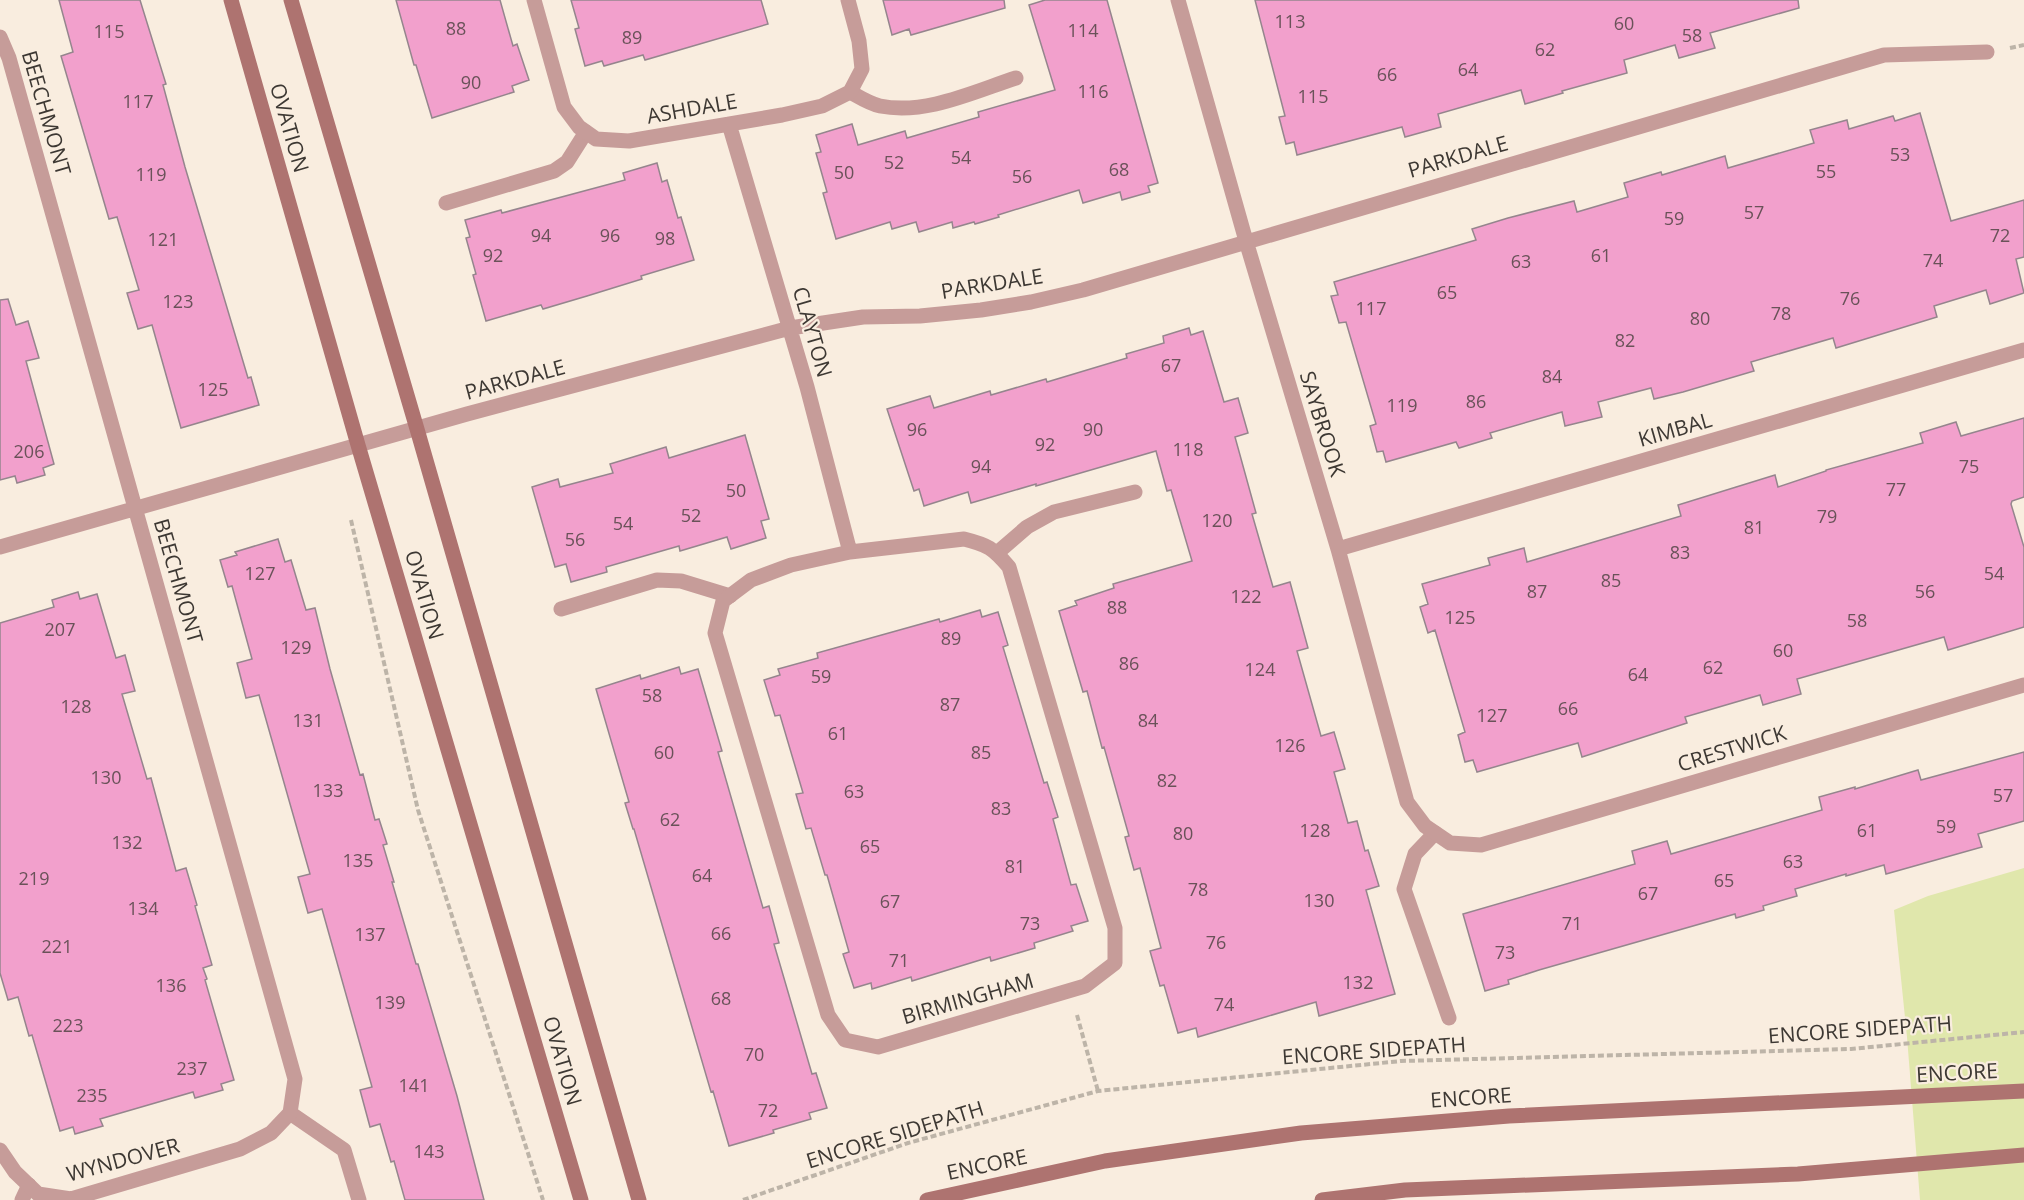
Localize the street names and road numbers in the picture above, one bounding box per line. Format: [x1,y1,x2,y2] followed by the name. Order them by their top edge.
[16,47,78,179] street label: BEECHMONT
[264,80,316,176] street label: OVATION
[644,86,739,130] street label: ASHDALE
[1404,128,1511,184] street label: PARKDALE
[939,261,1045,305] street label: PARKDALE
[787,283,839,380] street label: CLAYTON
[461,352,568,406] street label: PARKDALE
[1294,368,1352,480] street label: SAYBROOK
[1635,405,1715,453] street label: KIMBAL
[148,515,210,647] street label: BEECHMONT
[399,547,451,643] street label: OVATION
[1674,718,1790,778] street label: CRESTWICK
[899,966,1037,1030] street label: BIRMINGHAM
[1767,1009,1953,1049] street label: ENCORE SIDEPATH
[537,1013,589,1109] street label: OVATION
[1281,1030,1467,1070] street label: ENCORE SIDEPATH
[1915,1056,1998,1088] street label: ENCORE
[1429,1080,1513,1114] street label: ENCORE
[803,1096,987,1174] street label: ENCORE SIDEPATH
[63,1131,182,1188] street label: WYNDOVER
[944,1144,1030,1186] street label: ENCORE

